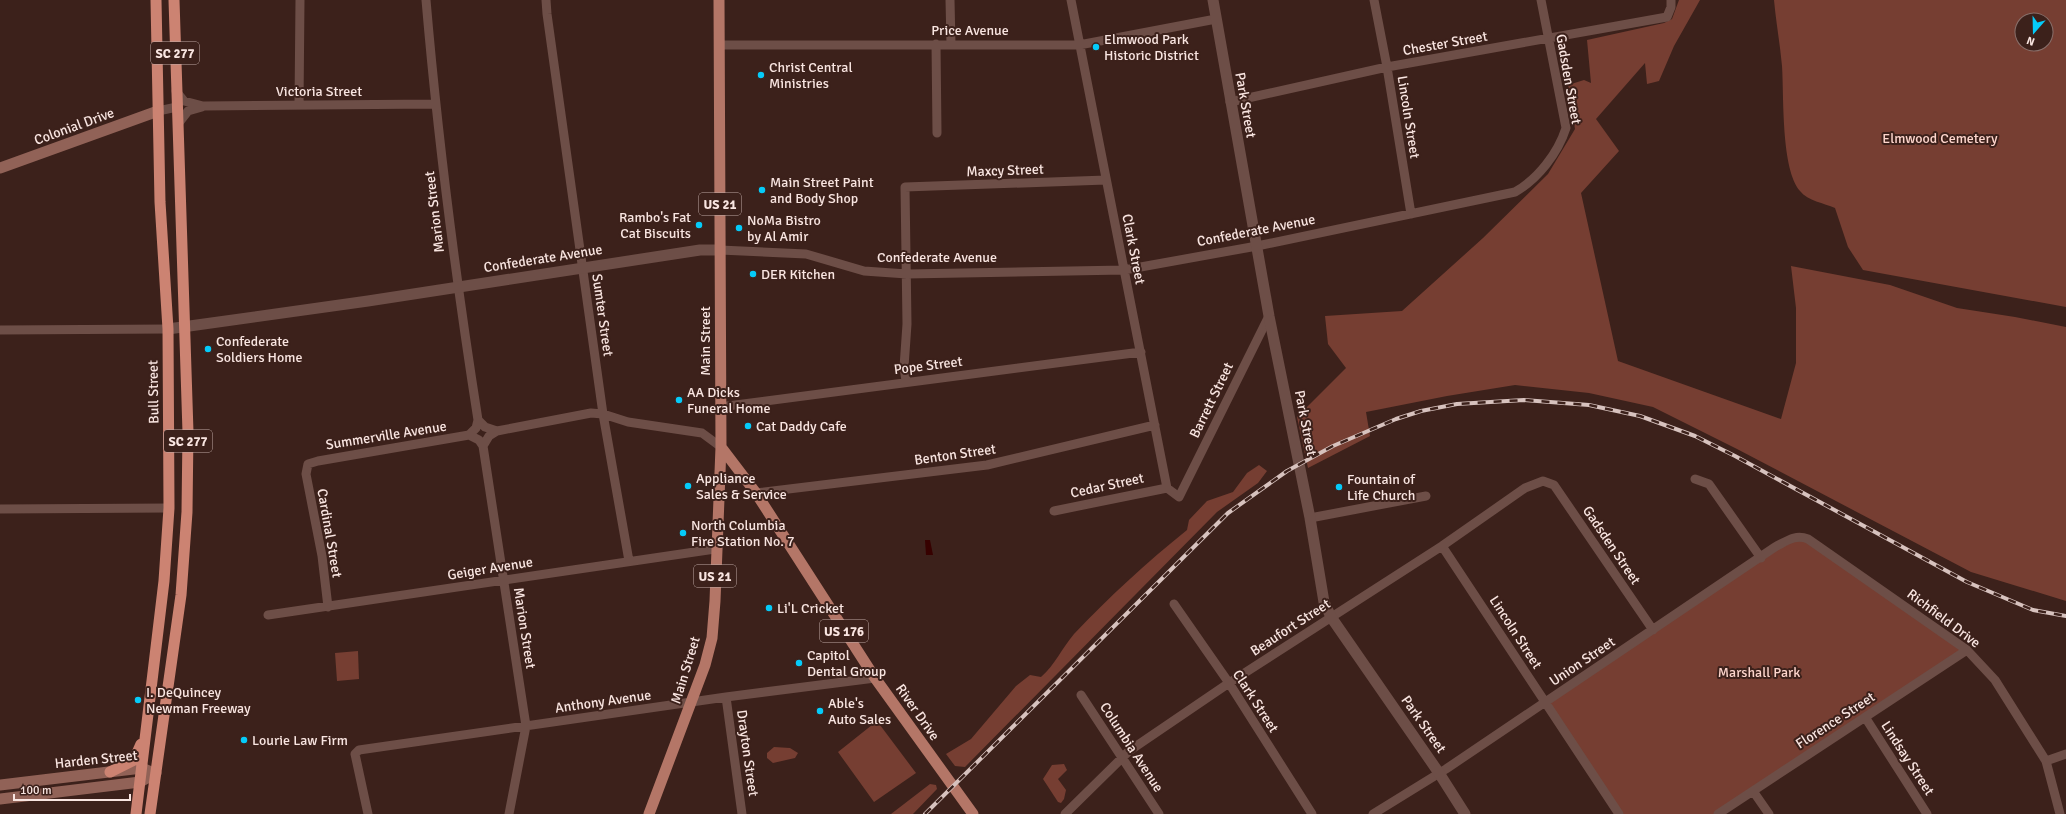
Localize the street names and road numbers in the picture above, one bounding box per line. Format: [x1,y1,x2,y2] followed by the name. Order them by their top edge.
[931,22,1009,39] street label: Price Avenue
[1401,28,1489,59] street label: Chester Street
[1552,33,1585,126] street label: Gadsden Street
[151,42,199,64] road number: SC 277
[1231,71,1260,139] street label: Park Street
[1394,74,1423,160] street label: Lincoln Street
[276,83,362,100] street label: Victoria Street
[32,104,117,149] street label: Colonial Drive
[966,161,1044,180] street label: Maxcy Street
[421,170,448,254] street label: Marion Street
[699,193,741,215] road number: US 21
[1196,211,1317,250] street label: Confederate Avenue
[1118,212,1149,286] street label: Clark Street
[483,241,604,276] street label: Confederate Avenue
[877,249,997,266] street label: Confederate Avenue
[588,273,617,357] street label: Sumter Street
[697,306,714,376] street label: Main Street
[893,353,963,378] street label: Pope Street
[144,360,163,424] street label: Bull Street
[1186,360,1237,441] street label: Barrett Street
[1291,389,1320,457] street label: Park Street
[324,418,448,453] street label: Summerville Avenue
[164,430,212,452] road number: SC 277
[913,440,997,469] street label: Benton Street
[1069,469,1145,502] street label: Cedar Street
[313,487,346,579] street label: Cardinal Street
[1579,503,1644,588] street label: Gadsden Street
[446,553,534,584] street label: Geiger Avenue
[694,565,736,587] road number: US 21
[1904,585,1984,651] street label: Richfield Drive
[510,586,539,670] street label: Marion Street
[1486,593,1546,672] street label: Lincoln Street
[1247,595,1334,660] street label: Beaufort Street
[820,620,868,642] road number: US 176
[1546,633,1618,690] street label: Union Street
[667,634,704,706] street label: Main Street
[1229,667,1282,736] street label: Clark Street
[892,681,943,744] street label: River Drive
[554,686,652,717] street label: Anthony Avenue
[1792,688,1878,752] street label: Florence Street
[1398,692,1450,756] street label: Park Street
[1096,699,1167,795] street label: Columbia Avenue
[733,709,762,797] street label: Drayton Street
[1877,718,1938,799] street label: Lindsay Street
[54,747,138,772] street label: Harden Street

